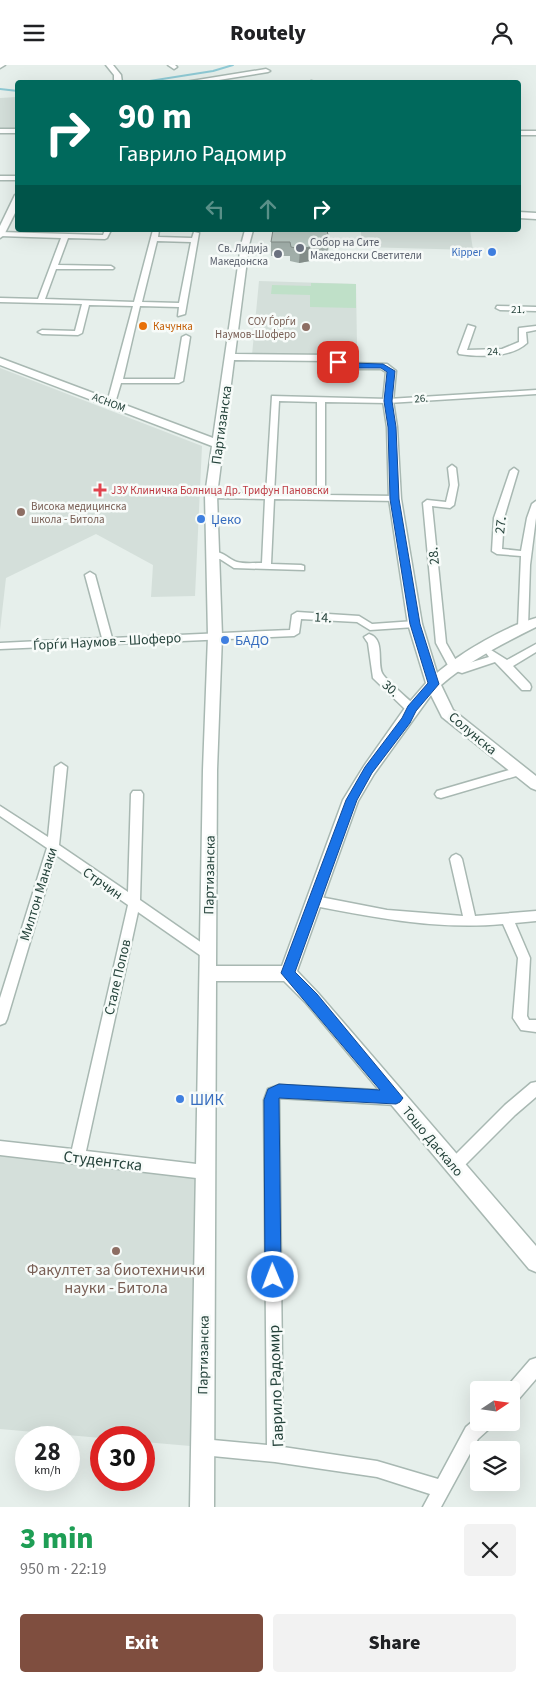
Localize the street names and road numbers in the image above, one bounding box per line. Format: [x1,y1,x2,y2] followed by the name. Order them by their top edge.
[511,302,525,317] street label: 21.
[487,344,501,359] street label: 24.
[207,384,237,466] street label: Партизанска
[90,389,128,416] street label: АСНОМ
[414,391,429,406] street label: 26.
[490,515,512,535] street label: 27.
[423,546,445,566] street label: 28.
[314,608,332,628] street label: 14.
[32,628,182,656] street label: Ѓорѓи Наумов – Шоферо
[377,675,403,702] street label: 30.
[444,708,501,760] street label: Солунска
[199,835,221,915] street label: Партизанска
[15,845,63,944] street label: Милтон Манаки
[78,863,127,905] street label: Стрчин
[100,937,136,1017] street label: Стале Попов
[397,1102,468,1181] street label: Тошо Даскало
[62,1145,143,1177] street label: Студентска
[193,1315,215,1395] street label: Партизанска
[263,1324,289,1448] street label: Гаврило Радомир

